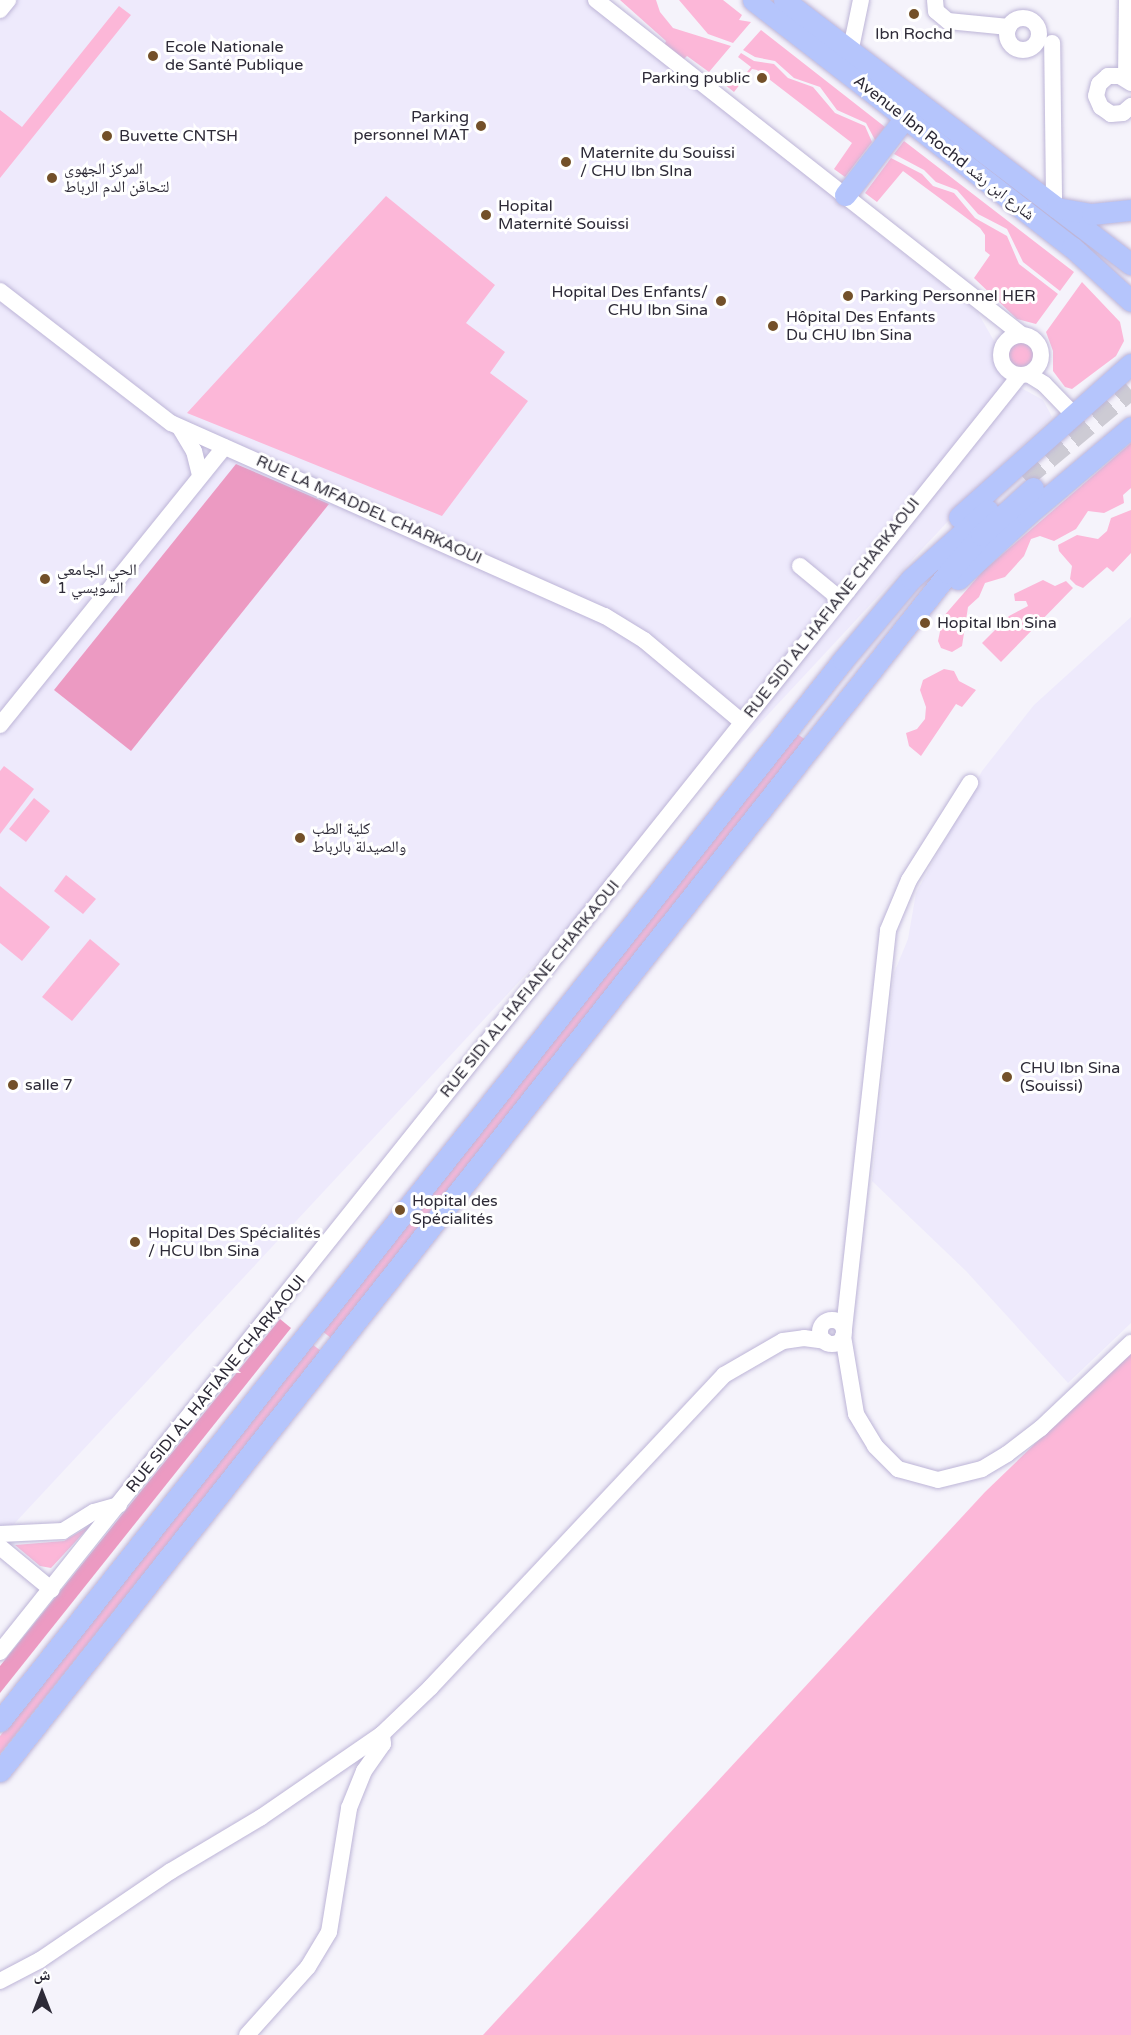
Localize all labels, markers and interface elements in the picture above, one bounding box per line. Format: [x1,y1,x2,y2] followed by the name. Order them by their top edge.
[905,5,923,23] marker: Ibn Rochd
[875,24,953,44] place label: Ibn Rochd
[165,37,303,75] place label: Ecole Nationale de Santé Publique
[146,49,160,63] marker: Ecole Nationale de Santé Publique
[641,68,750,88] place label: Parking public
[755,71,769,85] marker: Parking public
[850,71,1038,225] street label: Avenue Ibn Rochd شارع ابن رشد
[353,107,469,145] place label: Parking personnel MAT
[474,119,488,133] marker: Parking personnel MAT
[119,126,238,146] place label: Buvette CNTSH
[100,129,114,143] marker: Buvette CNTSH
[580,143,735,181] place label: Maternite du Souissi / CHU Ibn SIna
[557,153,575,171] marker: Maternite du Souissi / CHU Ibn SIna
[64,159,169,197] place label: المركز الجهوي لتحاقن الدم الرباط
[45,171,59,185] marker: المركز الجهوي لتحاقن الدم الرباط
[498,196,629,234] place label: Hopital Maternité Souissi
[479,208,493,222] marker: Hopital Maternité Souissi
[552,282,708,320] place label: Hopital Des Enfants/ CHU Ibn Sina
[860,286,1036,306] place label: Parking Personnel HER
[841,289,855,303] marker: Parking Personnel HER
[712,292,730,310] marker: Hopital Des Enfants/ CHU Ibn Sina
[786,307,935,345] place label: Hôpital Des Enfants Du CHU Ibn Sina
[764,317,782,335] marker: Hôpital Des Enfants Du CHU Ibn Sina
[253,451,485,569] street label: RUE LA MFADDEL CHARKAOUI
[740,494,924,722] street label: RUE SIDI AL HAFIANE CHARKAOUI
[57,560,137,598] place label: الحي الجامعي السويسي 1
[38,572,52,586] marker: الحي الجامعي السويسي 1
[937,613,1057,633] place label: Hopital Ibn Sina
[918,616,932,630] marker: Hopital Ibn Sina
[312,819,406,857] place label: كلية الطب والصيدلة بالرباط
[293,831,307,845] marker: كلية الطب والصيدلة بالرباط
[436,876,624,1102] street label: RUE SIDI AL HAFIANE CHARKAOUI
[1020,1058,1120,1096] place label: CHU Ibn Sina (Souissi)
[998,1068,1016,1086] marker: CHU Ibn Sina (Souissi)
[25,1075,73,1095] place label: salle 7
[6,1078,20,1092] marker: salle 7
[412,1191,498,1229] place label: Hopital des Spécialités
[393,1203,407,1217] marker: Hopital des Spécialités
[148,1223,321,1261] place label: Hopital Des Spécialités / HCU Ibn Sina
[126,1233,144,1251] marker: Hopital Des Spécialités / HCU Ibn Sina
[122,1271,310,1497] street label: RUE SIDI AL HAFIANE CHARKAOUI
[12,1963,72,2023] north arrow
[34,1965,50,1985] text: ش

